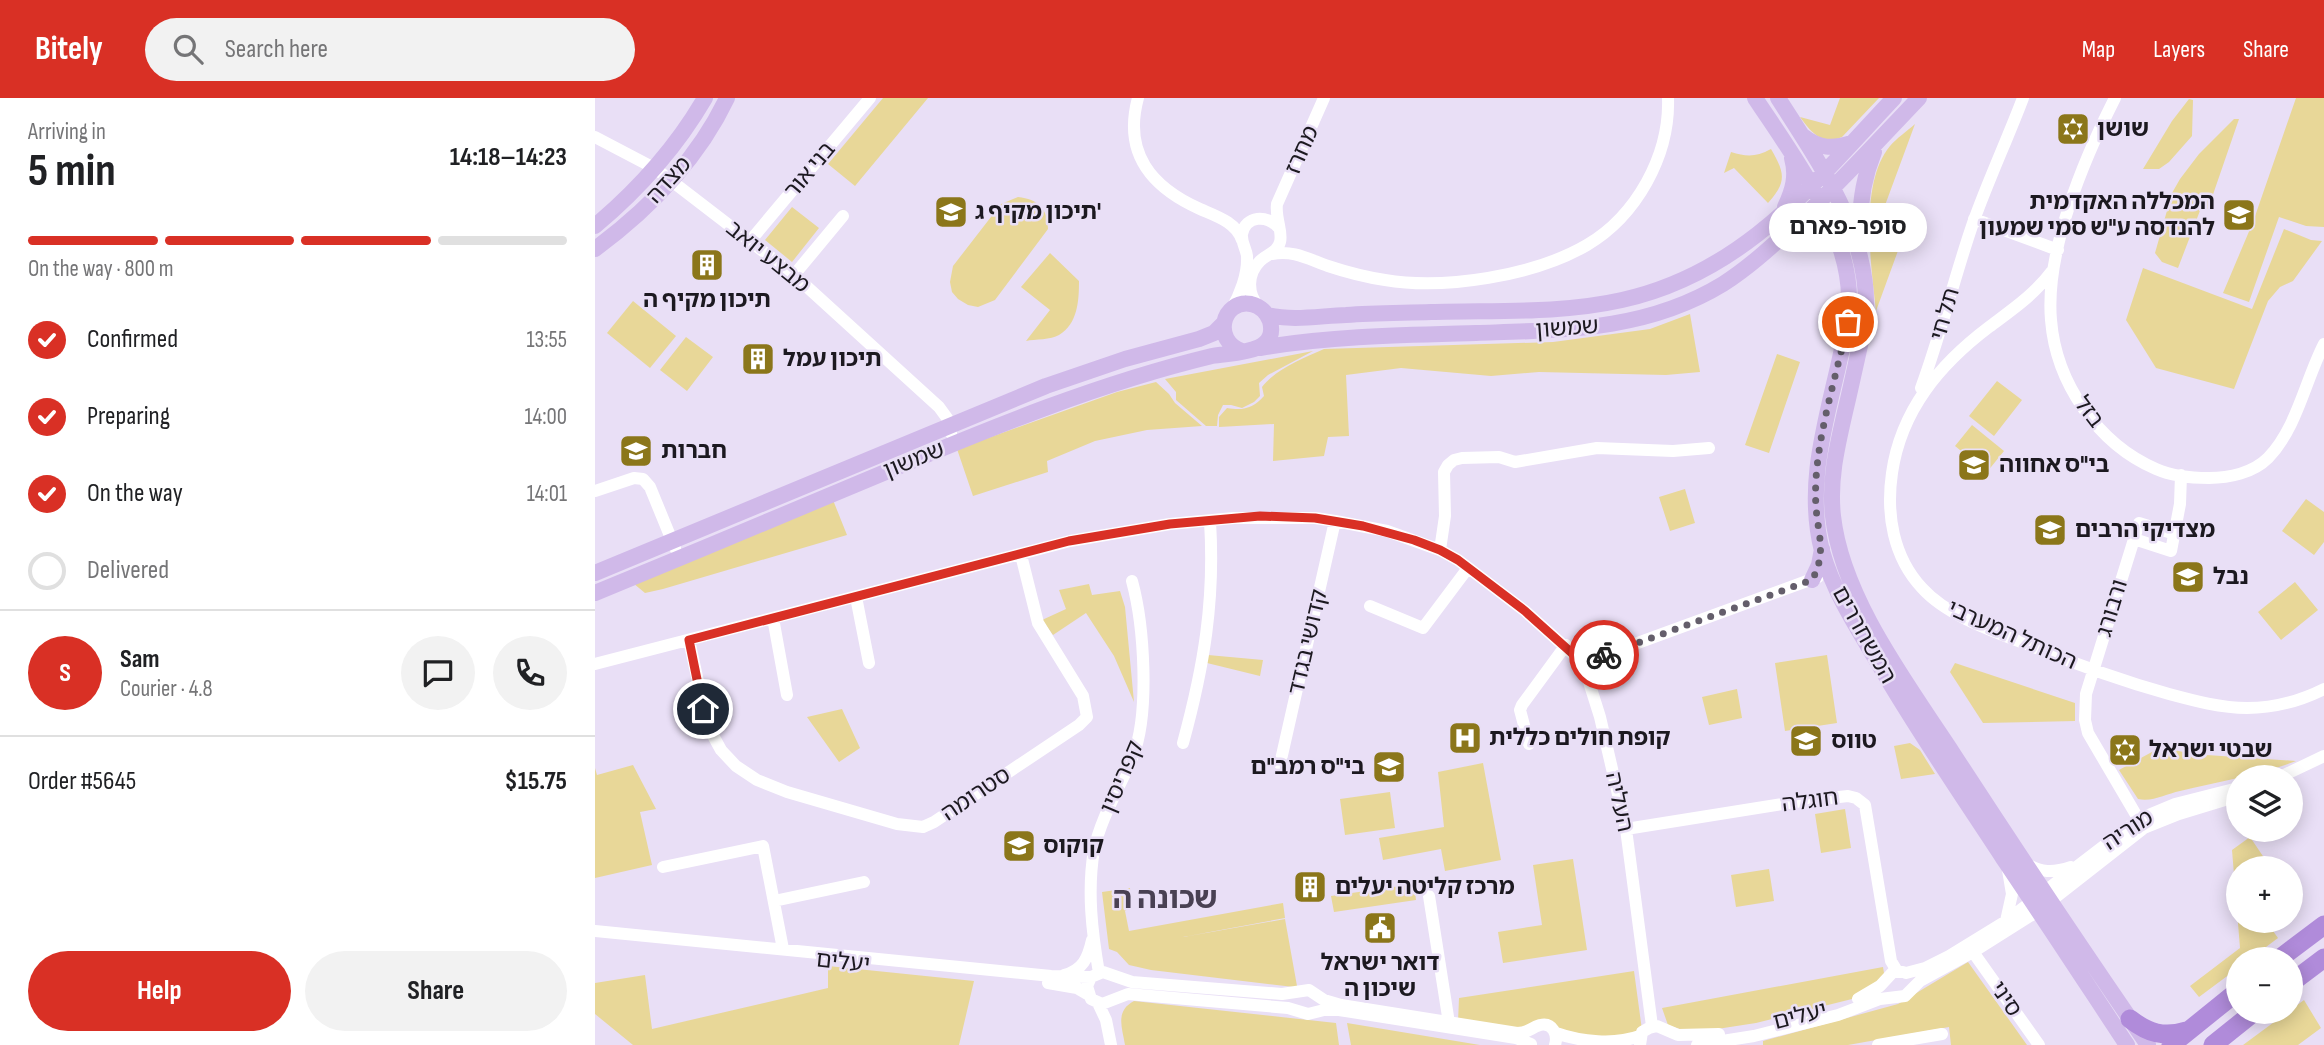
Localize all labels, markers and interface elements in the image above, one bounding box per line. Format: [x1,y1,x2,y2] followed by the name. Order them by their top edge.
[145,18,635,81] search box
[35,29,103,69] text: Bitely
[169,30,207,68] icon: search
[225,34,328,65] text: Search here
[2082,35,2115,64] text: Map
[2153,35,2205,64] text: Layers
[2243,35,2289,64] text: Share
[2054,110,2092,148] synagogue icon: שושן
[2097,115,2149,143] place label: שושן
[28,118,106,146] text: Arriving in
[1279,121,1325,179] street label: מחרז
[778,136,842,204] street label: בני אור
[450,142,567,173] text: 14:18–14:23
[28,144,116,199] text: 5 min
[641,151,697,209] street label: מצדה
[1979,188,2215,242] place label: המכללה האקדמית להנדסה ע"ש סמי שמעון
[932,193,970,231] school or university icon: תיכון מקיף ג'
[2220,196,2258,234] school or university icon: המכללה האקדמית להנדסה ע"ש סמי שמעון
[975,198,1101,226] place label: תיכון מקיף ג'
[1769,203,1927,252] callout: סופר-פארם
[1789,213,1907,241] text: סופר-פארם
[720,215,816,299] street label: מבצע יואב
[688,246,726,284] building icon: תיכון מקיף ה
[28,255,174,283] text: On the way · 800 m
[1924,285,1966,343] street label: תל חי
[643,286,771,314] place label: תיכון מקיף ה
[1818,292,1878,352] pin
[1829,303,1867,341] icon: bag
[1534,312,1600,344] street label: שמשון
[28,321,66,359] icon: check
[87,324,178,355] text: Confirmed
[527,326,567,354] text: 13:55
[739,340,777,378] building icon: תיכון עמל
[783,345,882,373] place label: תיכון עמל
[2068,390,2110,434] street label: בזל
[28,398,66,436] icon: check
[87,401,170,432] text: Preparing
[524,403,567,431] text: 14:00
[617,432,655,470] school or university icon: חברות
[879,435,949,485] street label: שמשון
[661,437,727,465] place label: חברות
[1955,446,1993,484] school or university icon: בי"ס אחווה
[1999,451,2110,479] place label: בי"ס אחווה
[28,475,66,513] icon: check
[87,478,183,509] text: On the way
[527,480,567,508] text: 14:01
[2031,511,2069,549] school or university icon: מצדיקי הרבים
[2075,516,2215,544] place label: מצדיקי הרבים
[87,555,169,586] text: Delivered
[2169,558,2207,596] school or university icon: נבל
[2213,563,2249,591] place label: נבל
[2090,576,2134,640] street label: ורבורג
[1826,581,1902,689] street label: המשחררים
[1282,586,1334,698] street label: קדושי בגדד
[1943,594,2081,676] street label: הכותל המערבי
[1569,620,1639,690] courier
[401,636,475,710] button: chat
[493,636,567,710] button: phone
[1585,636,1623,674] icon: bike
[120,644,160,675] text: Sam
[59,658,71,689] text: S
[120,675,213,703] text: Courier · 4.8
[673,679,733,739] pin
[684,690,722,728] icon: home
[1446,719,1484,757] hospital icon: קופת חולים כללית
[1787,722,1825,760] school or university icon: טווס
[1489,724,1671,752] place label: קופת חולים כללית
[1831,727,1877,755] place label: טווס
[2106,731,2144,769] synagogue icon: שבטי ישראל
[2149,736,2273,764] place label: שבטי ישראל
[1094,737,1150,817] street label: קפריסין
[1370,748,1408,786] school or university icon: בי"ס רמב"ם
[1251,753,1365,781] place label: בי"ס רמב"ם
[936,761,1016,827] street label: סטרומה
[2226,765,2303,1024] map controls
[2226,765,2303,842] button: layers
[28,766,136,797] text: Order #5645
[504,766,567,797] text: $15.75
[1599,769,1639,835] street label: העליה
[1780,784,1840,818] street label: חוגלה
[2097,803,2159,857] street label: מוריה
[1000,827,1038,865] school or university icon: קוקוס
[1043,832,1104,860] place label: קוקוס
[2226,856,2303,933] button: +
[1291,868,1329,906] building icon: מרכז קליטה יעלים
[1335,873,1515,901] place label: מרכז קליטה יעלים
[1112,881,1218,917] district label: שכונה ה
[1361,909,1399,947] public building icon: דואר ישראל שיכון ה
[815,945,871,979] street label: יעלים
[2226,947,2303,1024] button: −
[1321,949,1439,1003] place label: דואר ישראל שיכון ה
[28,951,291,1031] button: Help
[305,951,567,1031] button: Share
[1984,976,2028,1022] street label: סיני
[1770,996,1830,1036] street label: יעלים

